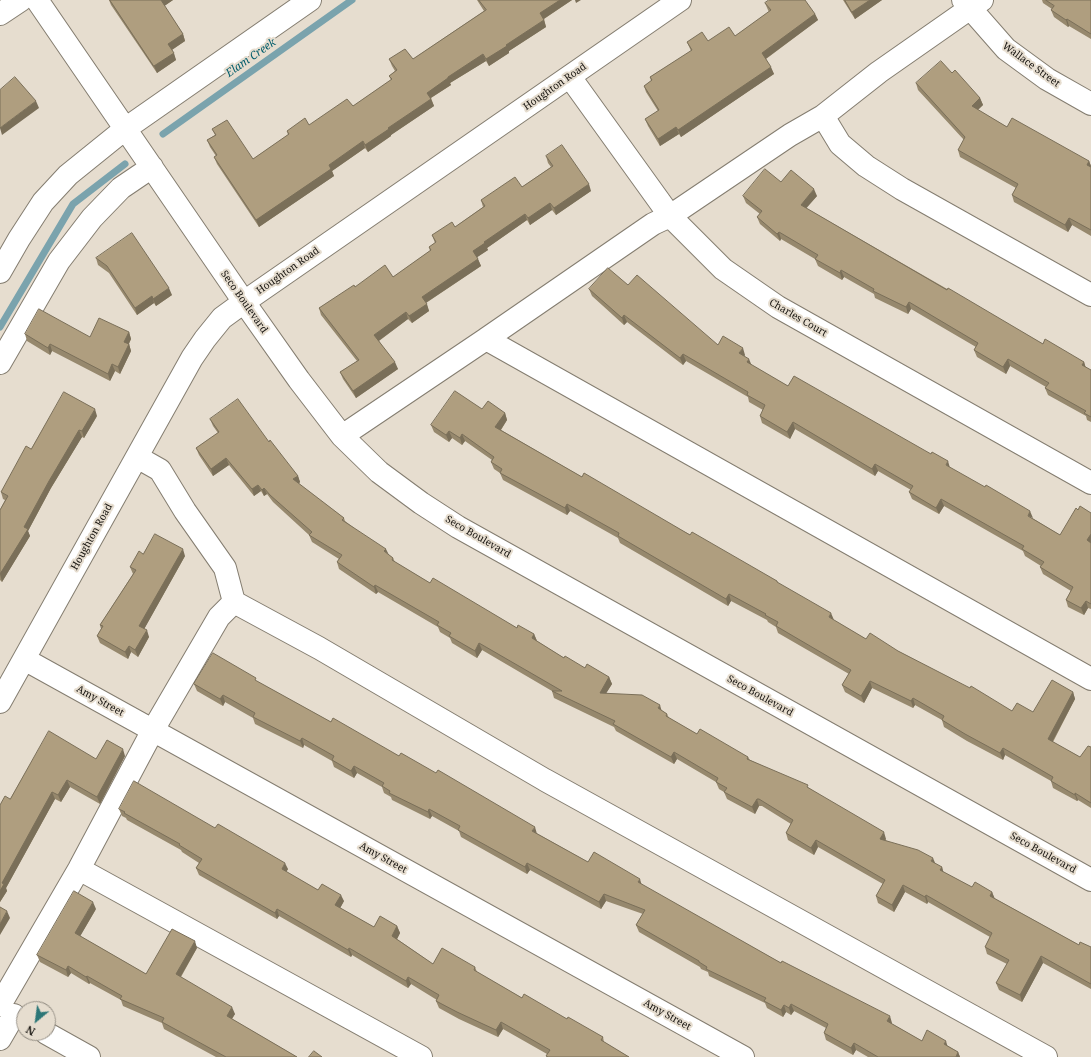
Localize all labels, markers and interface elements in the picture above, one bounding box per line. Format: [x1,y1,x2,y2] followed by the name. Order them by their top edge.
[223,36,279,80] water label: Elam Creek
[1000,40,1062,90] street label: Wallace Street
[521,61,589,113] street label: Houghton Road
[254,245,322,297] street label: Houghton Road
[218,268,270,336] street label: Seco Boulevard
[767,297,829,339] street label: Charles Court
[69,502,115,572] street label: Houghton Road
[443,513,513,561] street label: Seco Boulevard
[725,673,795,719] street label: Seco Boulevard
[74,683,126,719] street label: Amy Street
[1008,830,1078,876] street label: Seco Boulevard
[357,840,409,876] street label: Amy Street
[641,997,693,1033] street label: Amy Street
[16,1001,56,1041] north arrow
[23,1022,38,1040] text: N

